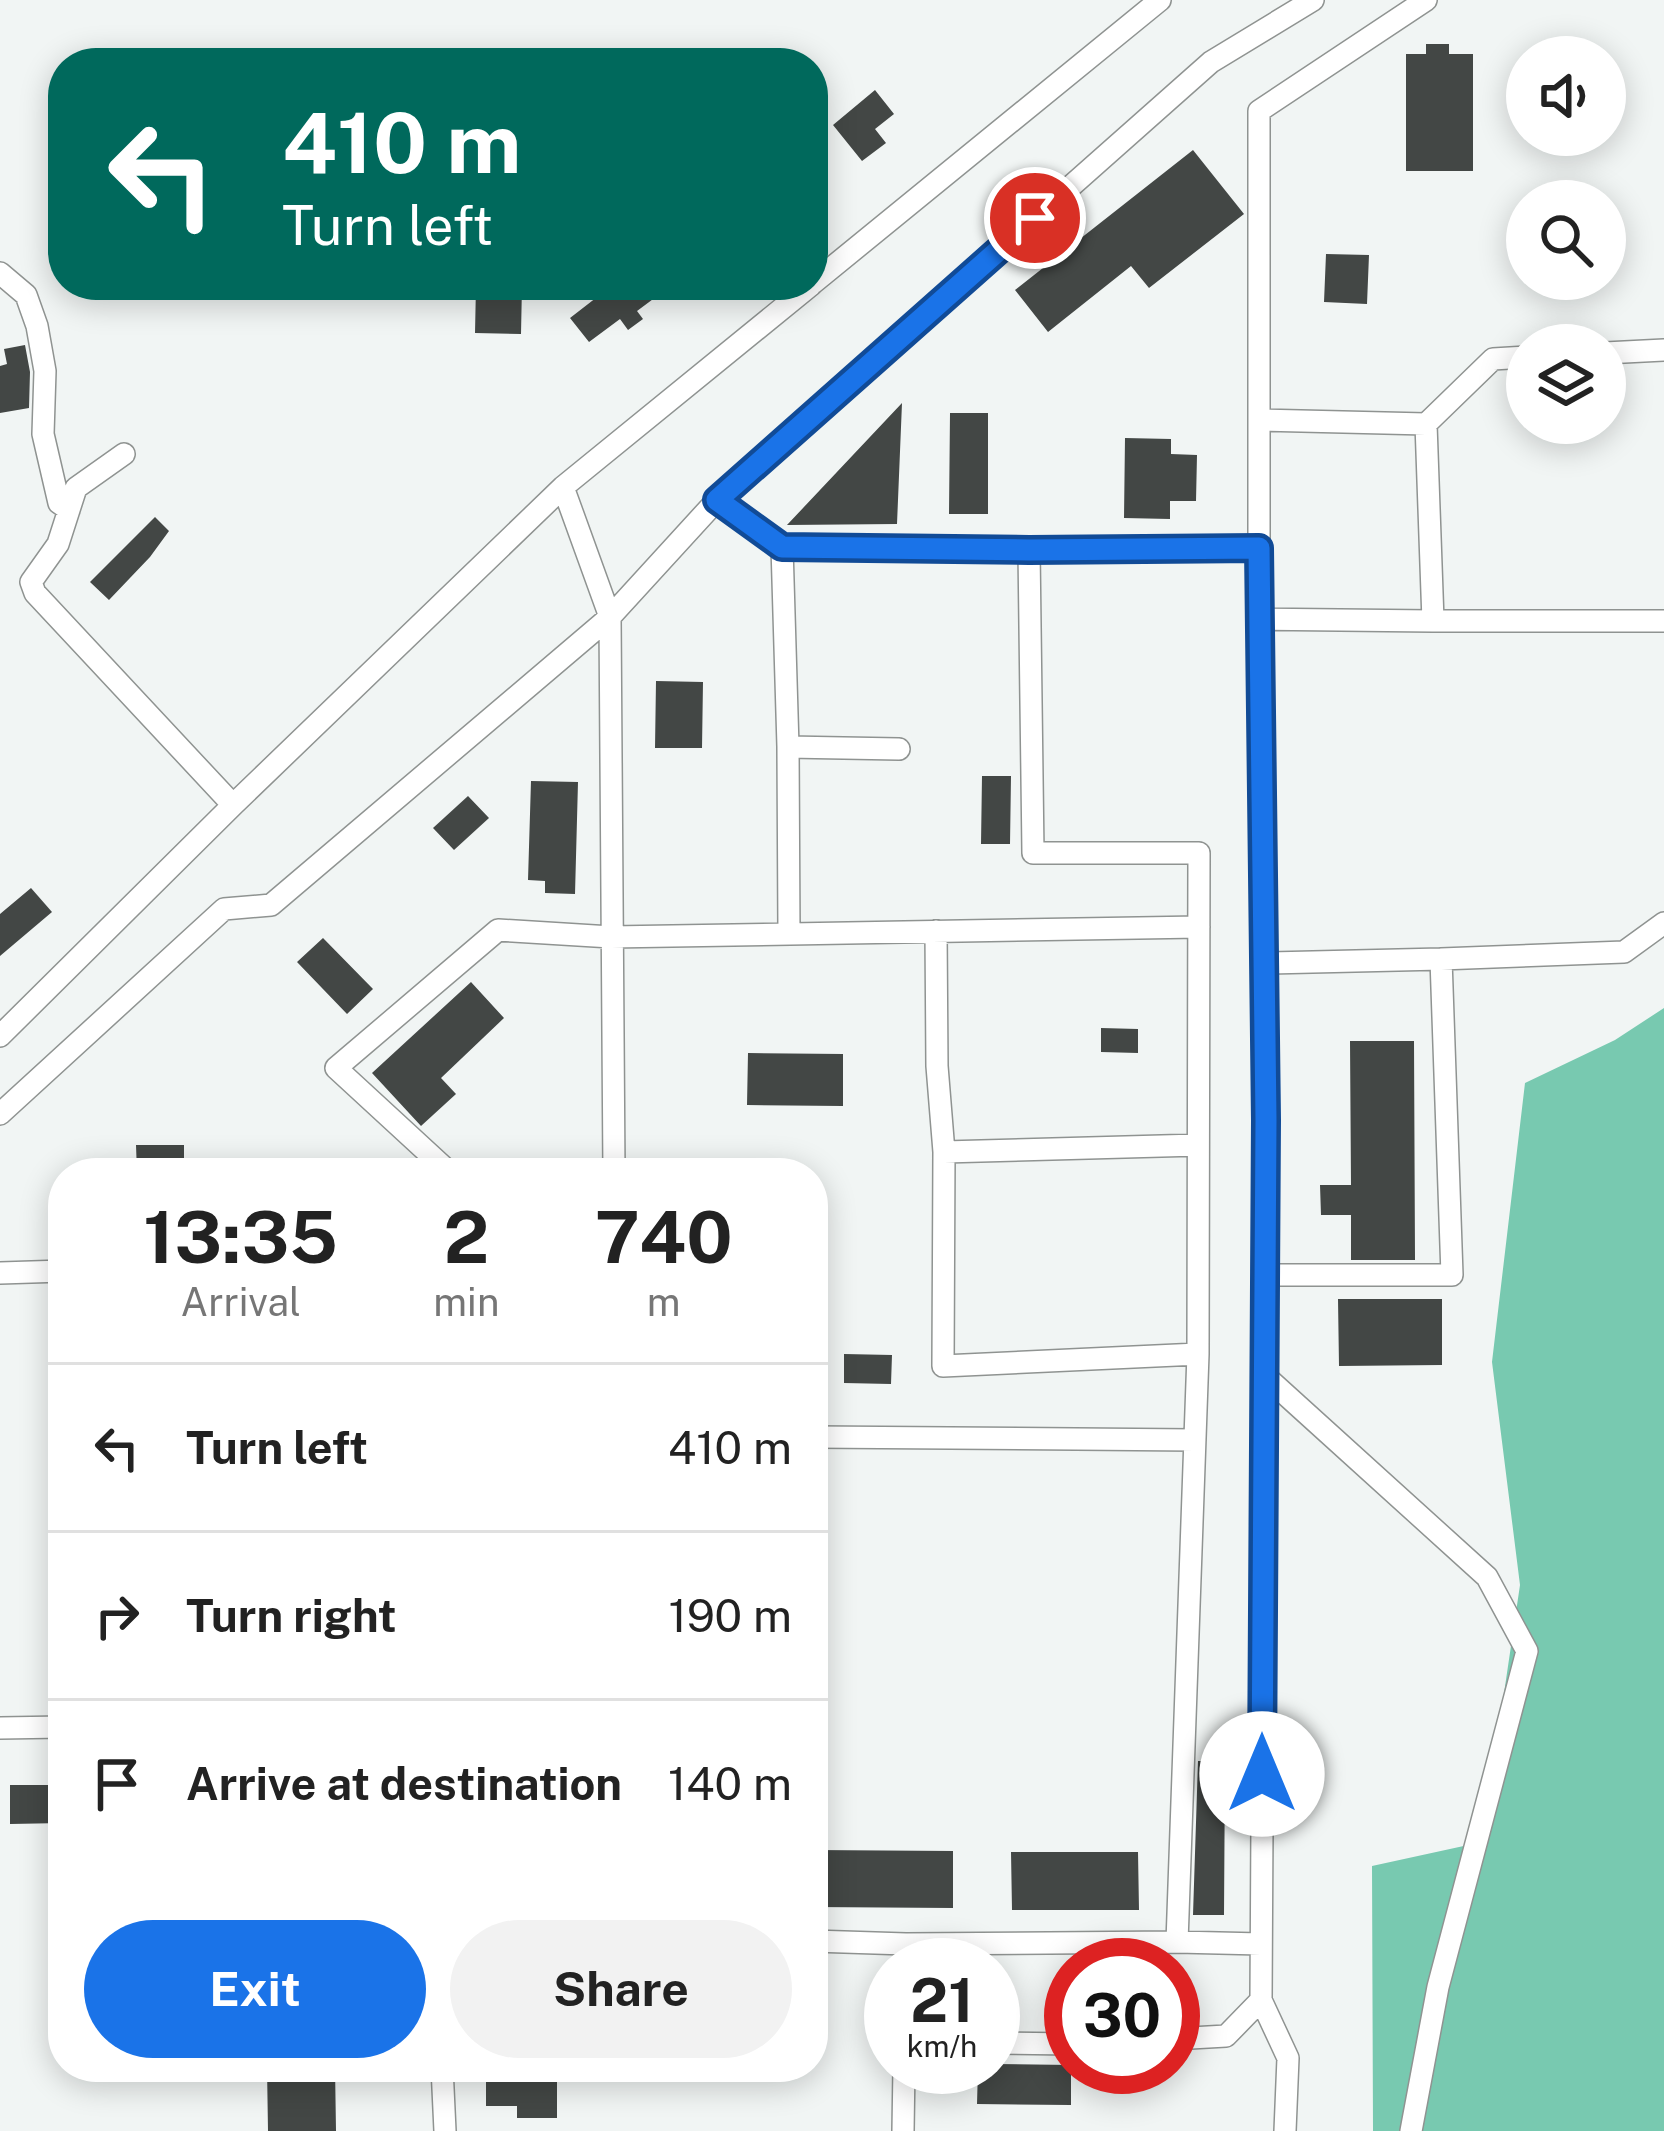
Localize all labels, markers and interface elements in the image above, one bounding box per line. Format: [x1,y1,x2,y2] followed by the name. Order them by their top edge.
[1506,36,1626,444] map controls
[1506,36,1626,156] button: sound
[282,93,521,192] text: 410 m
[84,96,240,252] icon: left
[984,167,1086,269] pin
[1506,180,1626,300] button: search
[1002,185,1068,251] icon: arrive
[282,194,493,257] text: Turn left
[1506,324,1626,444] button: layers
[143,1195,338,1279] text: 13:35
[444,1195,489,1279] text: 2
[595,1195,733,1279] text: 740
[180,1279,301,1325] text: Arrival
[433,1279,499,1325] text: min
[647,1279,681,1325] text: m
[84,1415,150,1481] icon: left
[186,1421,368,1474] text: Turn left
[668,1421,792,1474] text: 410 m
[84,1583,150,1649] icon: right
[186,1589,397,1642] text: Turn right
[668,1589,792,1642] text: 190 m
[1199,1711,1325,1837] position arrow
[84,1751,150,1817] icon: arrive
[186,1757,622,1810] text: Arrive at destination
[668,1757,792,1810] text: 140 m
[84,1920,426,2058] button: Exit
[450,1920,792,2058] button: Share
[1044,1938,1200,2094] speed limit sign: 30
[910,1965,974,2036] text: 21
[907,2028,977,2064] text: km/h

